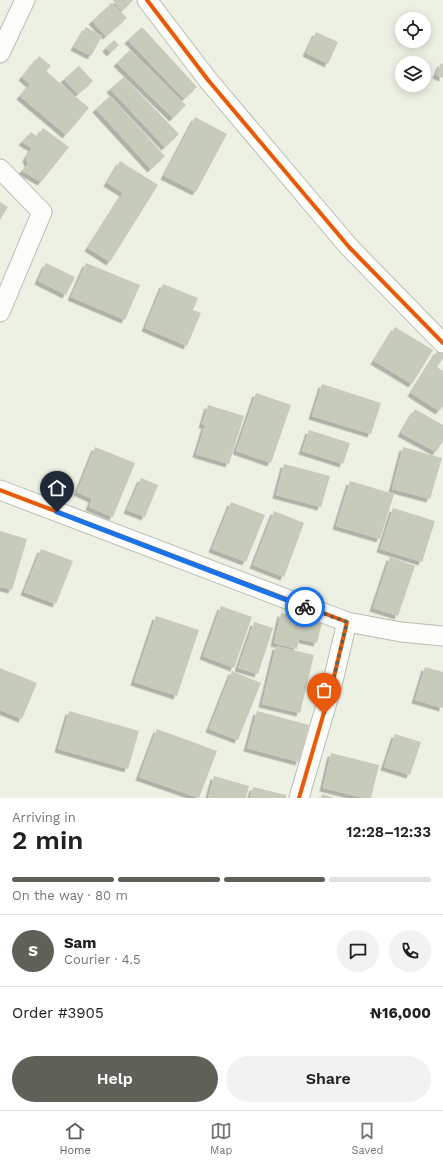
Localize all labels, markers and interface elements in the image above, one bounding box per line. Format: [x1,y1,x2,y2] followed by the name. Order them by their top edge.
[395,12,431,92] map controls
[395,12,431,48] button: locate
[395,56,431,92] button: layers
[40,471,74,512] pin
[46,477,68,499] icon: home
[285,587,325,627] courier
[294,596,316,618] icon: bike
[307,673,341,714] pin
[313,679,335,701] icon: bag
[12,810,76,825] text: Arriving in
[346,823,431,841] text: 12:28–12:33
[12,825,83,855] text: 2 min
[12,888,128,903] text: On the way · 80 m
[337,930,379,972] button: chat
[389,930,431,972] button: phone
[64,934,96,952] text: Sam
[28,942,38,960] text: S
[64,952,141,967] text: Courier · 4.5
[12,1004,104,1022] text: Order #3905
[370,1004,431,1022] text: ₦16,000
[12,1056,218,1102] button: Help
[226,1056,431,1102] button: Share
[60,1120,91,1157] tab: Home
[210,1120,232,1157] tab: Map
[351,1120,383,1157] tab: Saved

